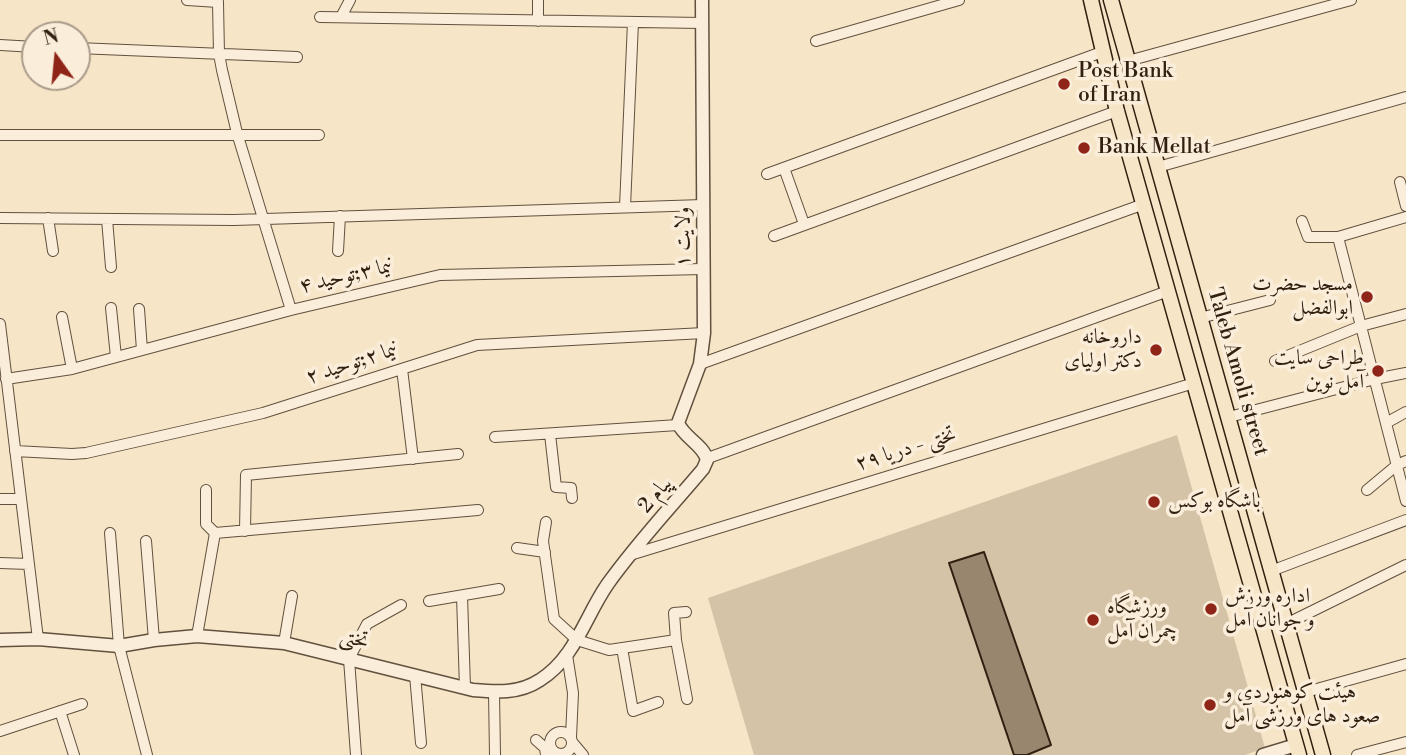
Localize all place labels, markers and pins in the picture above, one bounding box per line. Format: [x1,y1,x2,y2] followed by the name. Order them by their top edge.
[1078,59,1173,109] place label: Post Bank of Iran
[1056,76,1072,92] marker: Post Bank of Iran
[1098,135,1211,161] place label: Bank Mellat
[1076,140,1092,156] marker: Bank Mellat
[1252,272,1353,322] place label: مسجد حضرت ابوالفضل
[1359,289,1375,305] marker: مسجد حضرت ابوالفضل
[1064,325,1142,375] place label: داروخانه دکتر اولیای
[1148,342,1164,358] marker: داروخانه دکتر اولیای
[1274,346,1364,396] place label: طراحی سایت آمل نوین
[1370,363,1386,379] marker: طراحی سایت آمل نوین
[1168,489,1261,515] place label: باشگاه‌ بوکس
[1146,494,1162,510] marker: باشگاه‌ بوکس
[1225,584,1315,634] place label: اداره ورزش و جوانان آمل
[1107,595,1177,645] place label: ورزشگاه چمران آمل
[1203,601,1219,617] marker: اداره ورزش و جوانان آمل
[1085,612,1101,628] marker: ورزشگاه چمران آمل
[1224,680,1380,730] place label: هیئت کوهنوردی و صعود های ورزشی آمل
[1202,697,1218,713] marker: هیئت کوهنوردی و صعود های ورزشی آمل

